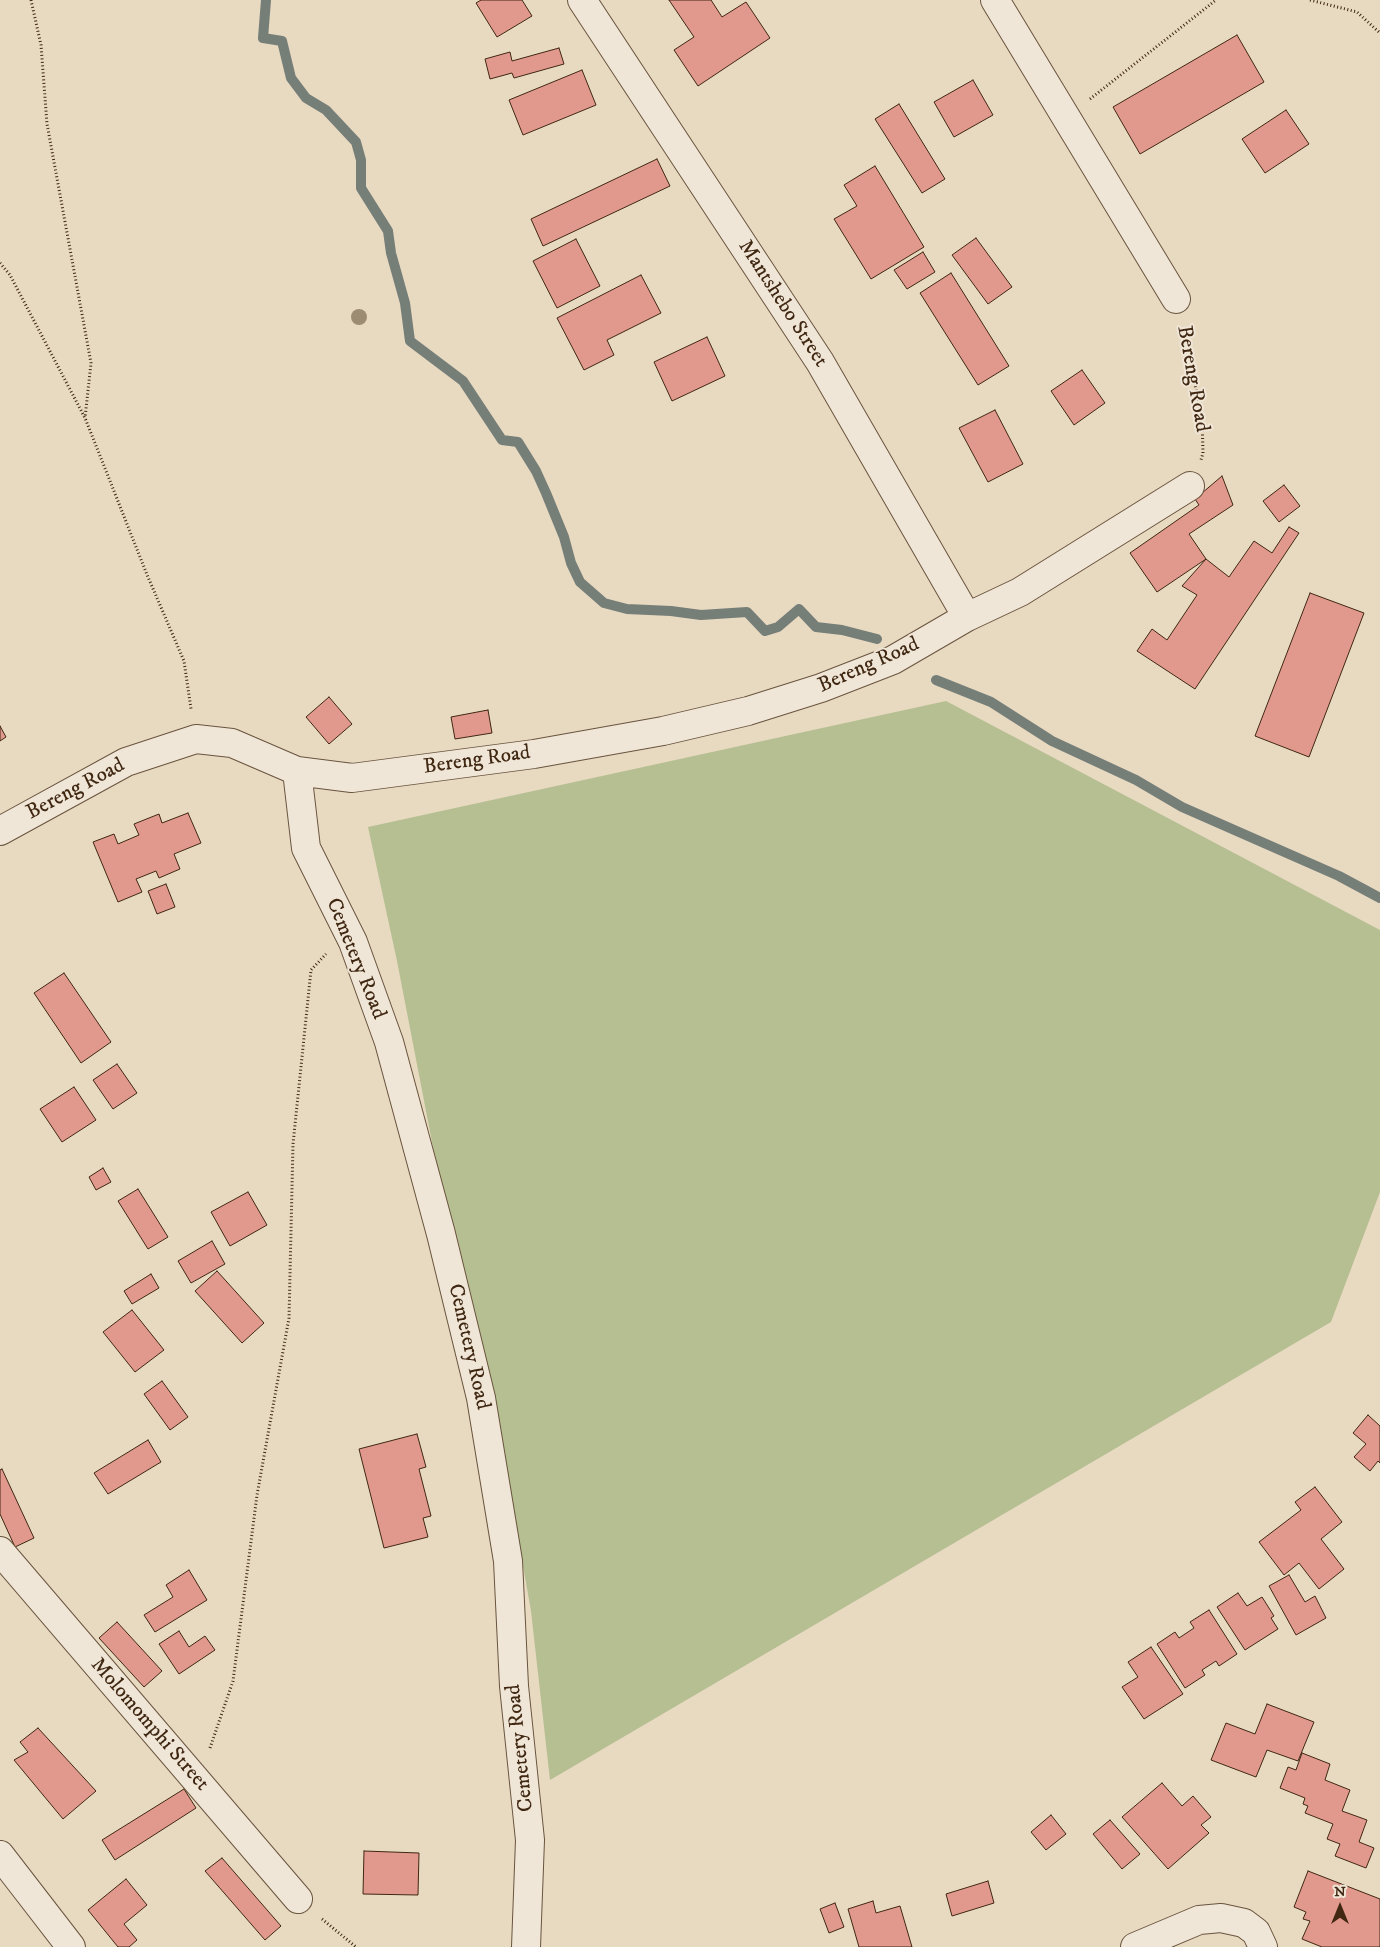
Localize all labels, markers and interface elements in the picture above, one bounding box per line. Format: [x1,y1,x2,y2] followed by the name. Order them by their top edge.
[732,236,832,372] street label: Mantshebo Street
[1170,324,1214,434] street label: Bereng Road
[815,633,923,699] street label: Bereng Road
[422,741,532,781] street label: Bereng Road
[23,754,129,826] street label: Bereng Road
[319,895,391,1023] street label: Cemetery Road
[441,1282,495,1412] street label: Cemetery Road
[84,1653,214,1797] street label: Molomomphi Street
[502,1683,540,1813] street label: Cemetery Road
[1315,1882,1365,1932] north arrow
[1334,1883,1346,1901] text: N

